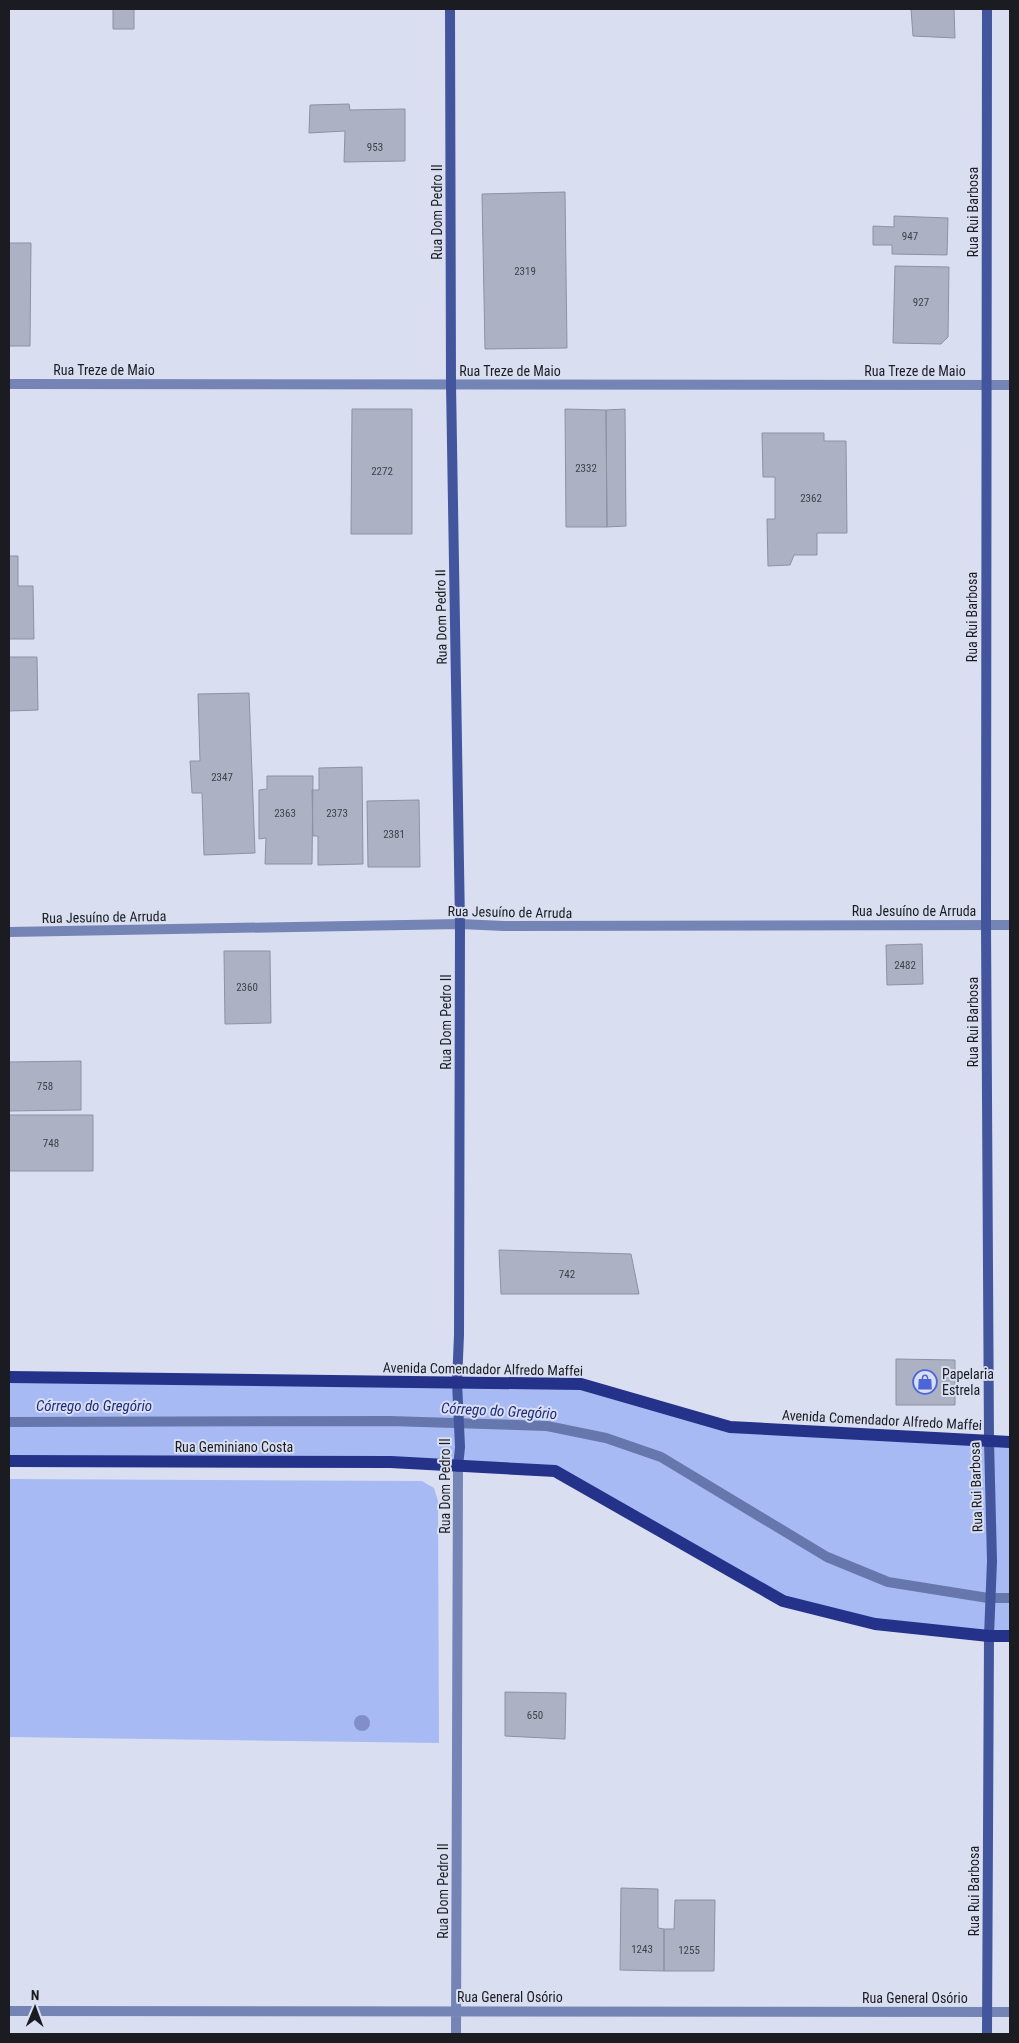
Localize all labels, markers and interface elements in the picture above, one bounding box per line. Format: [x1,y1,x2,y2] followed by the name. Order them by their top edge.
[367,141,383,154] house number: 953
[429,164,445,260] street label: Rua Dom Pedro II
[965,167,981,257] street label: Rua Rui Barbosa
[902,230,918,243] house number: 947
[514,265,536,278] house number: 2319
[913,296,929,309] house number: 927
[53,362,155,378] street label: Rua Treze de Maio
[459,363,561,379] street label: Rua Treze de Maio
[864,363,966,379] street label: Rua Treze de Maio
[575,462,597,475] house number: 2332
[371,465,393,478] house number: 2272
[800,492,822,505] house number: 2362
[432,569,450,665] street label: Rua Dom Pedro II
[964,572,980,662] street label: Rua Rui Barbosa
[211,771,233,784] house number: 2347
[274,807,296,820] house number: 2363
[326,807,348,820] house number: 2373
[383,828,405,841] house number: 2381
[448,903,572,921] street label: Rua Jesuíno de Arruda
[852,903,976,919] street label: Rua Jesuíno de Arruda
[42,908,166,926] street label: Rua Jesuíno de Arruda
[894,959,916,972] house number: 2482
[438,974,454,1070] street label: Rua Dom Pedro II
[965,977,981,1067] street label: Rua Rui Barbosa
[236,981,258,994] house number: 2360
[37,1080,53,1093] house number: 758
[43,1137,59,1150] house number: 748
[559,1268,575,1281] house number: 742
[383,1359,583,1379] street label: Avenida Comendador Alfredo Maffei
[942,1366,994,1398] place label: Papelaria Estrela
[912,1369,938,1395] shop icon: Papelaria Estrela
[36,1397,152,1415] water label: Córrego do Gregório
[441,1399,557,1423] water label: Córrego do Gregório
[782,1407,982,1433] street label: Avenida Comendador Alfredo Maffei
[437,1438,453,1534] street label: Rua Dom Pedro II
[175,1439,293,1455] street label: Rua Geminiano Costa
[966,1442,986,1532] street label: Rua Rui Barbosa
[527,1709,543,1722] house number: 650
[435,1843,451,1939] street label: Rua Dom Pedro II
[966,1846,982,1936] street label: Rua Rui Barbosa
[631,1943,653,1956] house number: 1243
[678,1944,700,1957] house number: 1255
[10,1983,60,2033] north arrow
[31,1987,40,2003] text: N
[457,1989,563,2005] street label: Rua General Osório
[862,1990,968,2006] street label: Rua General Osório

